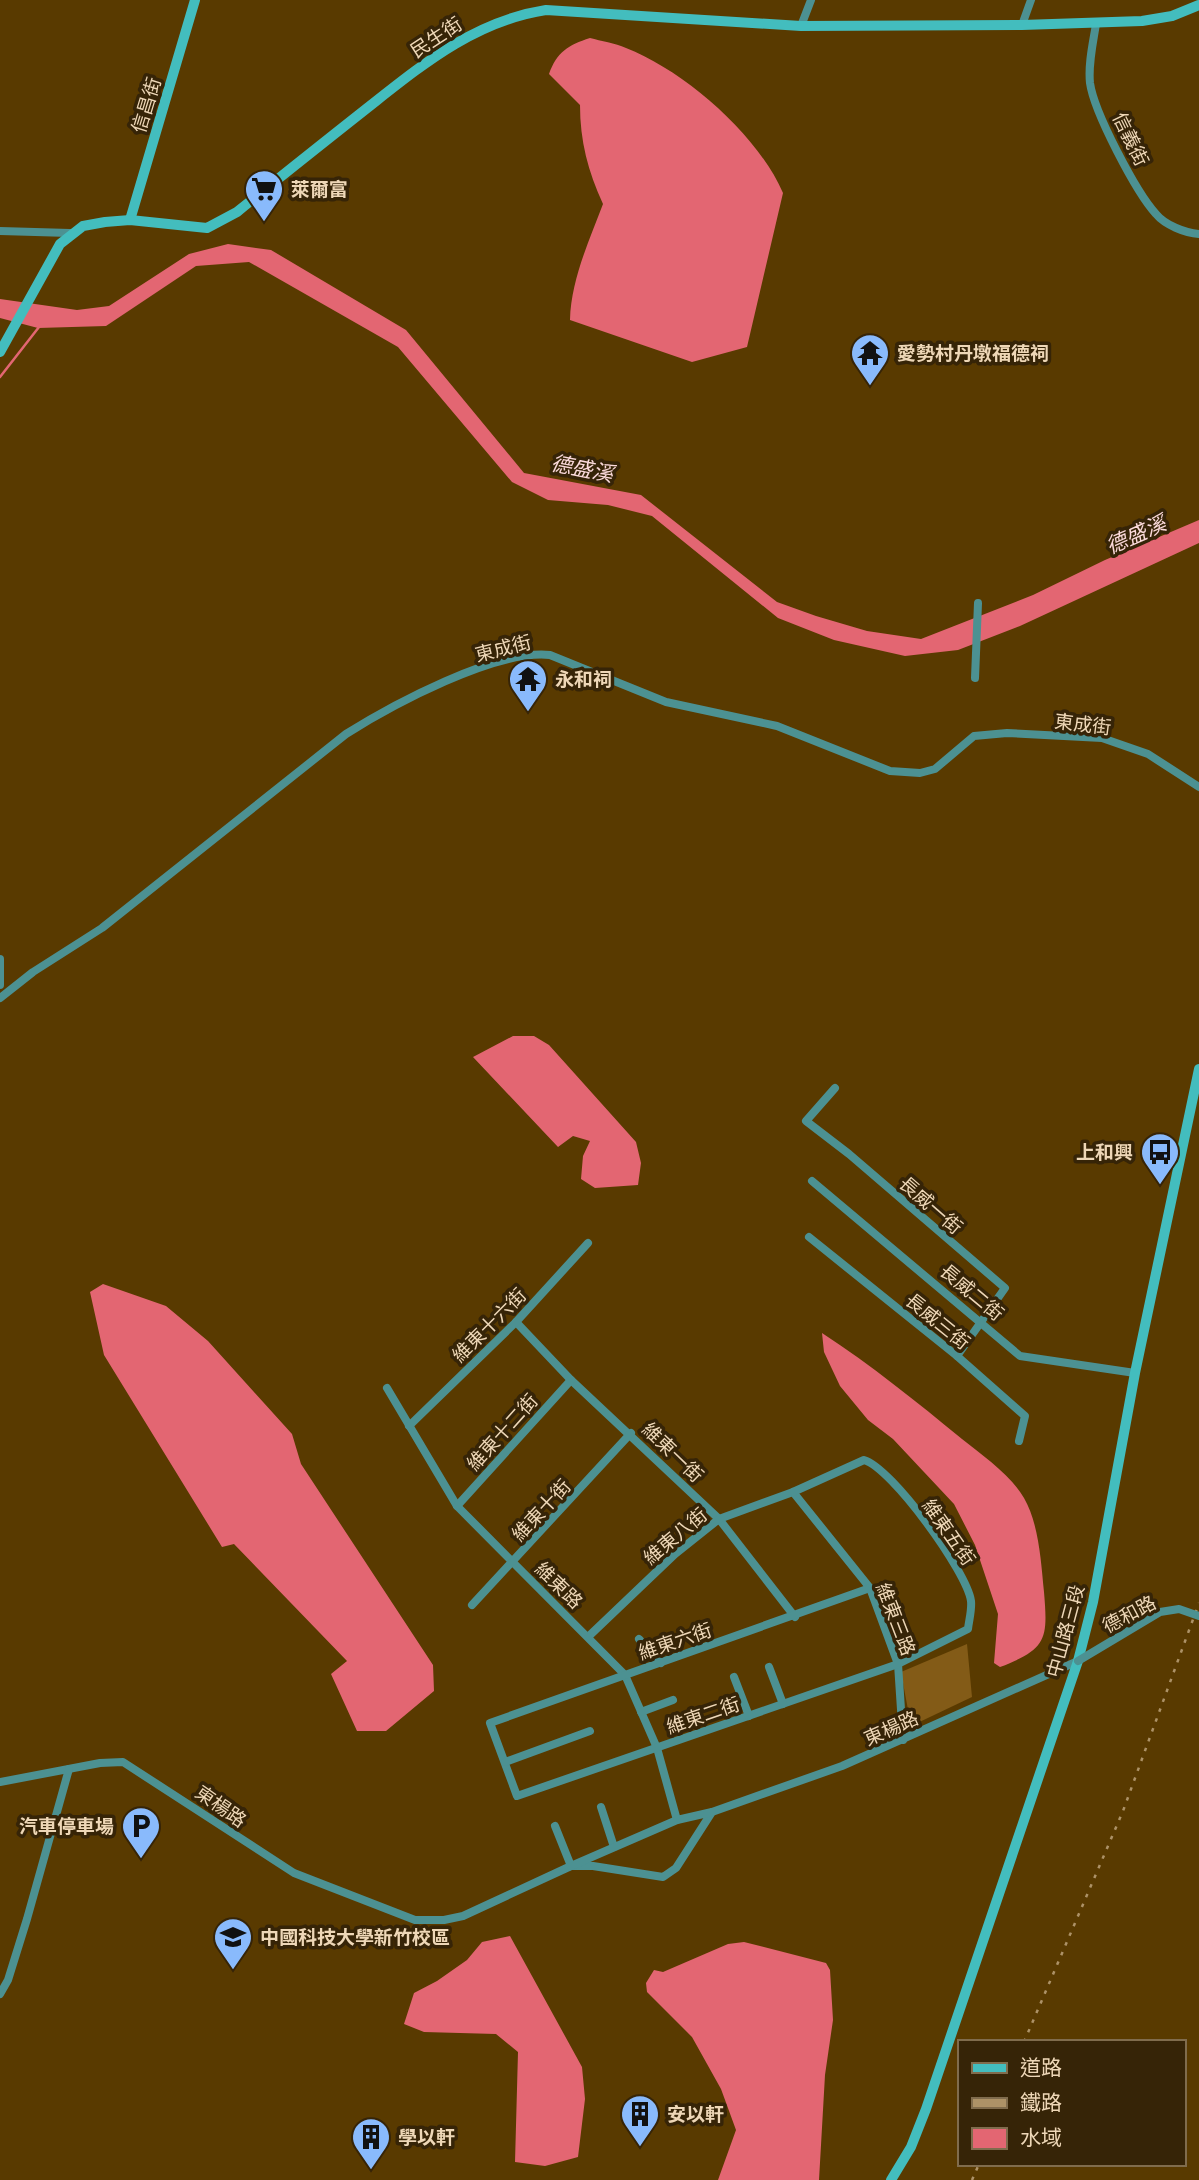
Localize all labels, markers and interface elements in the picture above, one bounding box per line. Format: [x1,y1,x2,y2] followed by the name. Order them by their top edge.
[407,13,466,63] street label: 民生街
[128,75,166,136] street label: 信昌街
[1108,109,1152,170] street label: 信義街
[243,168,285,223] supermarket icon: 萊爾富
[291,179,348,201] place label: 萊爾富
[849,332,891,387] temple icon: 愛勢村丹墩福德祠
[897,343,1049,365] place label: 愛勢村丹墩福德祠
[549,451,618,488] water label: 德盛溪
[1102,510,1173,560] water label: 德盛溪
[473,631,534,667] street label: 東成街
[507,658,549,713] temple icon: 永和祠
[555,669,612,691] place label: 永和祠
[1053,711,1113,739] street label: 東成街
[1139,1131,1181,1186] bus stop icon: 上和興
[1076,1142,1133,1164] place label: 上和興
[894,1173,966,1239] street label: 長威一街
[935,1260,1008,1326] street label: 長威二街
[448,1284,531,1367] street label: 維東十六街
[901,1289,974,1354] street label: 長威三街
[463,1390,543,1475] street label: 維東十二街
[637,1418,707,1487] street label: 維東一街
[508,1475,576,1546] street label: 維東十街
[917,1495,979,1570] street label: 維東五街
[639,1504,712,1570] street label: 維東八街
[530,1558,586,1613] street label: 維東路
[871,1580,919,1659] street label: 維東三路
[1043,1583,1089,1680] street label: 中山路三段
[1099,1592,1160,1638] street label: 德和路
[636,1619,715,1665] street label: 維東六街
[664,1693,743,1739] street label: 維東二街
[861,1707,922,1751] street label: 東楊路
[191,1781,250,1832] street label: 東楊路
[120,1805,162,1860] parking icon: 汽車停車場
[19,1816,114,1838] place label: 汽車停車場
[212,1916,254,1971] school or university icon: 中國科技大學新竹校區
[260,1927,450,1949] place label: 中國科技大學新竹校區
[958,2040,1185,2166] legend
[1020,2056,1062,2081] text: 道路
[1020,2091,1062,2116] text: 鐵路
[619,2093,661,2148] building icon: 安以軒
[667,2104,724,2126] place label: 安以軒
[350,2116,392,2171] building icon: 學以軒
[1020,2126,1062,2151] text: 水域
[398,2127,455,2149] place label: 學以軒

